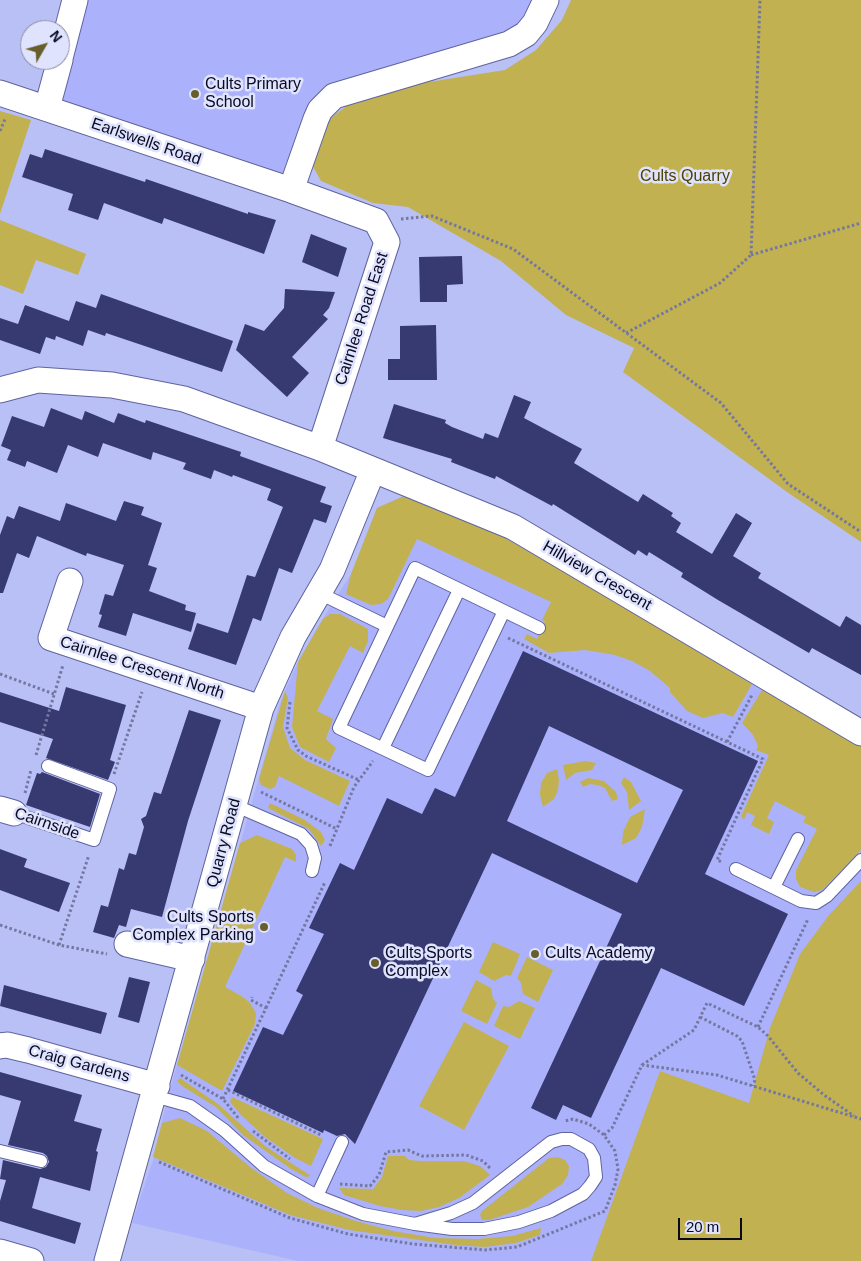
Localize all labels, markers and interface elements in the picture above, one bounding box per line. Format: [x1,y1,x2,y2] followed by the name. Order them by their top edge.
[20,20,70,70] north arrow
[47,27,65,45] text: N
[205,75,301,113] place label: Cults Primary School
[189,88,201,100] marker: Cults Primary School
[89,114,203,170] street label: Earlswells Road
[640,167,730,187] park label: Cults Quarry
[331,250,393,388] street label: Cairnlee Road East
[539,537,655,615] street label: Hillview Crescent
[57,632,227,704] street label: Cairnlee Crescent North
[203,796,245,890] street label: Quarry Road
[12,804,82,844] street label: Cairnside
[132,908,254,946] place label: Cults Sports Complex Parking
[258,921,270,933] marker: Cults Sports Complex Parking
[385,944,472,982] place label: Cults Sports Complex
[545,944,653,964] place label: Cults Academy
[529,948,541,960] marker: Cults Academy
[369,957,381,969] marker: Cults Sports Complex
[26,1041,132,1087] street label: Craig Gardens
[681,1208,745,1240] scale bar
[686,1218,719,1235] text: 20 m

